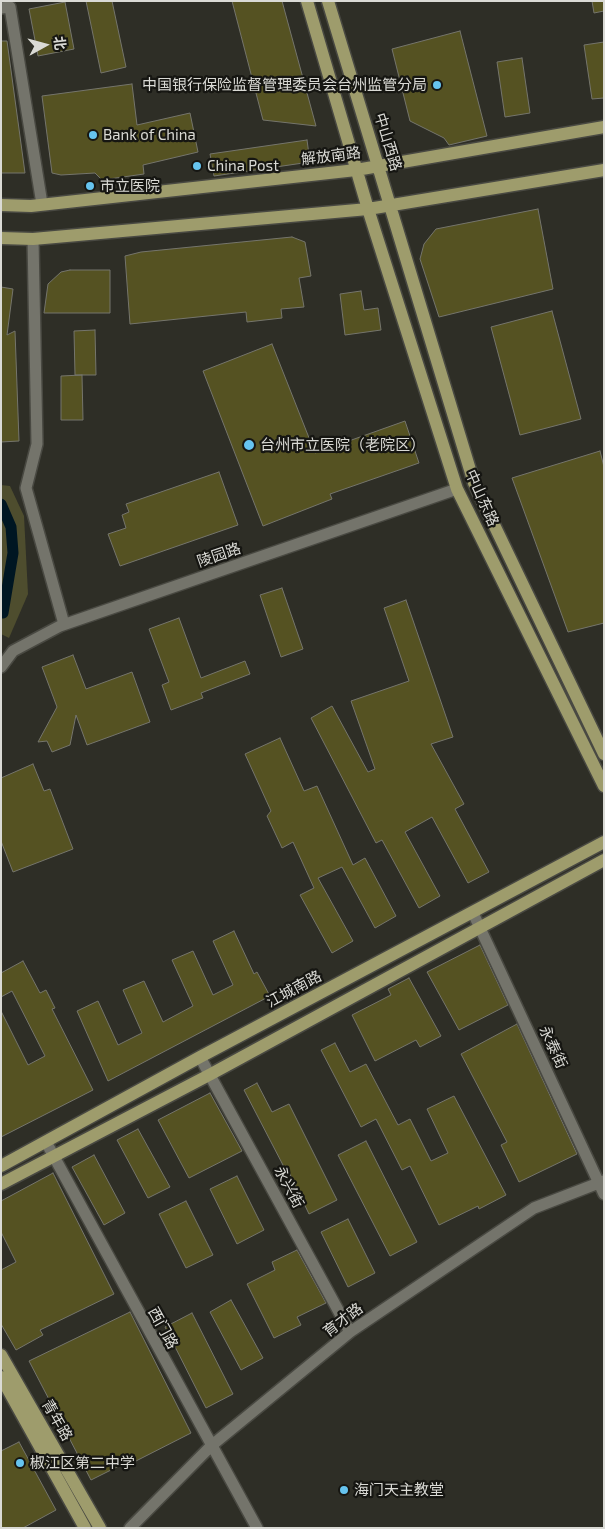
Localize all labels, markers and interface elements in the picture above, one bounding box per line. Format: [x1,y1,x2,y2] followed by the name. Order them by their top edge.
[20,20,70,70] north arrow
[51,35,70,51] text: 北
[142,76,427,94] place label: 中国银行保险监督管理委员会台州监管分局
[431,79,443,91] marker: 中国银行保险监督管理委员会台州监管分局
[371,111,405,173] street label: 中山西路
[103,126,196,144] place label: Bank of China
[87,129,99,141] marker: Bank of China
[300,143,362,169] street label: 解放南路
[207,157,279,175] place label: China Post
[191,160,203,172] marker: China Post
[100,177,160,195] place label: 市立医院
[84,180,96,192] marker: 市立医院
[260,436,425,454] place label: 台州市立医院（老院区）
[242,438,256,452] marker: 台州市立医院（老院区）
[462,467,502,529] street label: 中山东路
[195,539,243,571] street label: 陵园路
[263,967,325,1011] street label: 江城南路
[535,1023,571,1071] street label: 永泰街
[270,1163,308,1211] street label: 永兴街
[320,1299,366,1341] street label: 育才路
[144,1304,182,1352] street label: 西门路
[38,1396,76,1444] street label: 青年路
[30,1454,135,1472] place label: 椒江区第二中学
[14,1457,26,1469] marker: 椒江区第二中学
[354,1481,444,1499] place label: 海门天主教堂
[338,1484,350,1496] marker: 海门天主教堂

